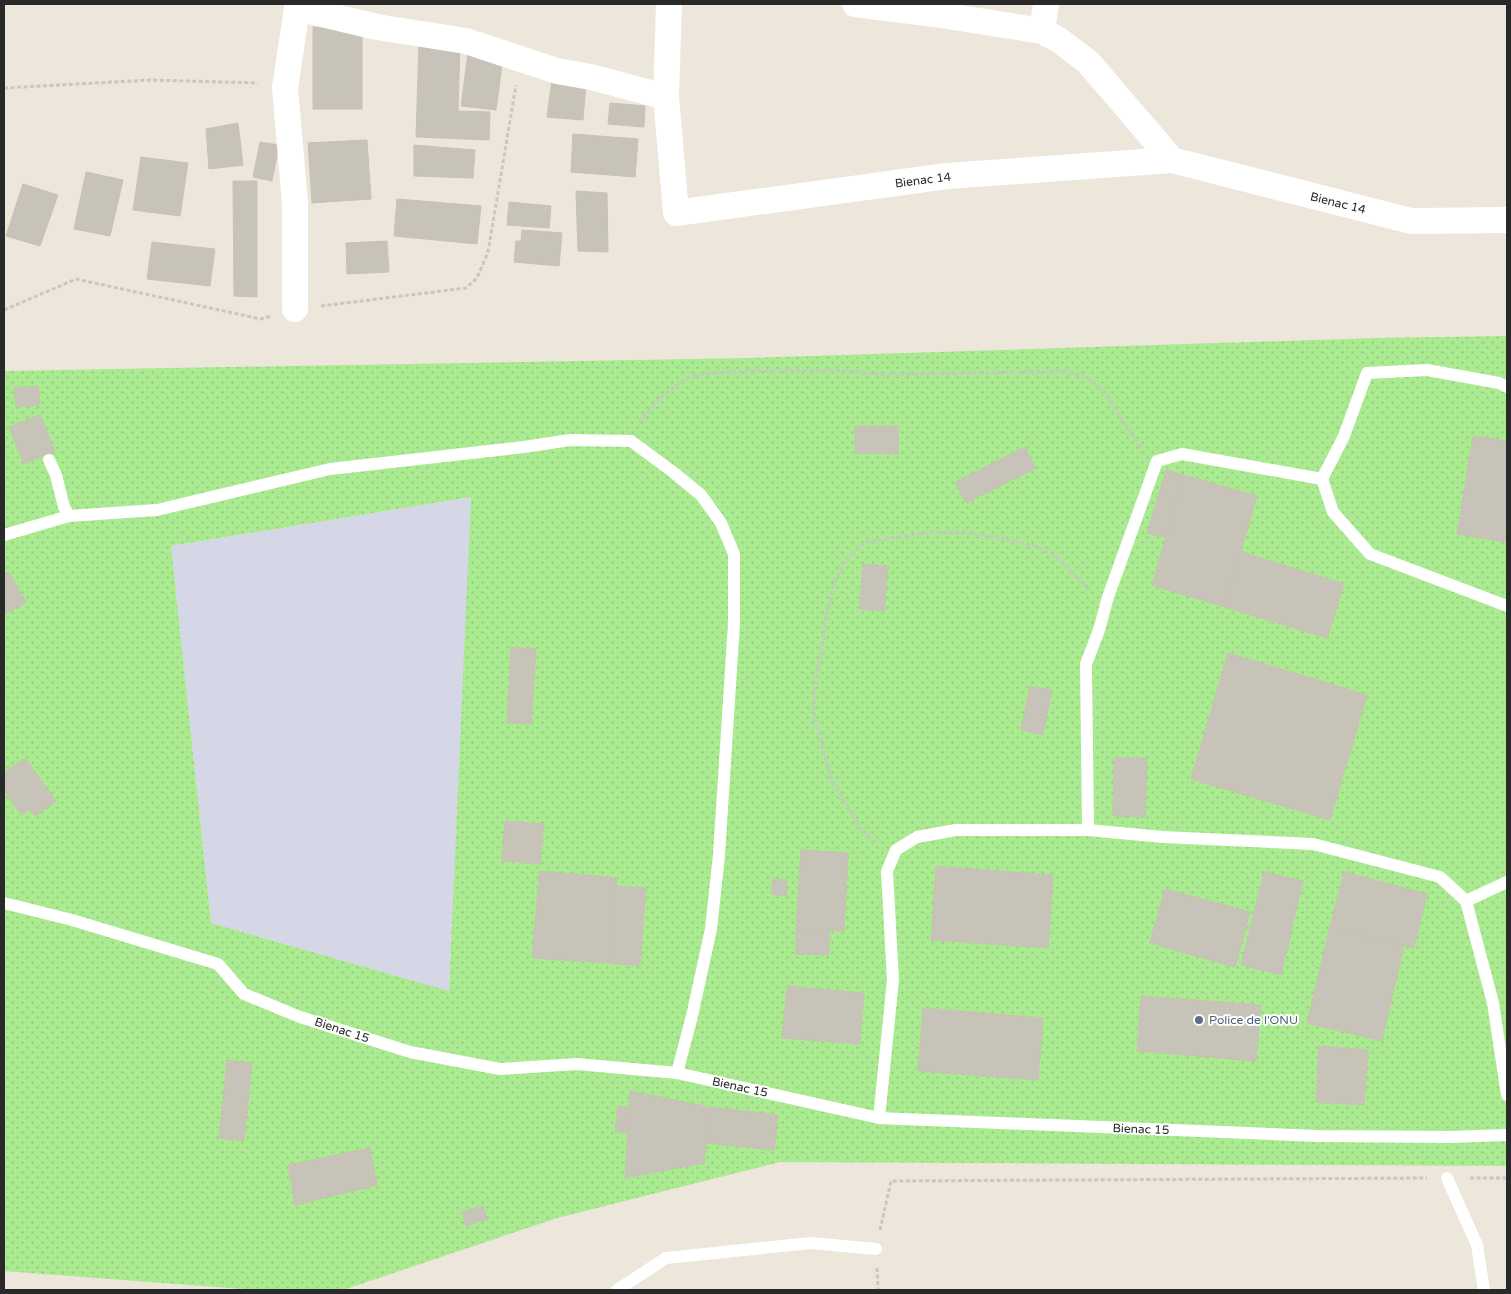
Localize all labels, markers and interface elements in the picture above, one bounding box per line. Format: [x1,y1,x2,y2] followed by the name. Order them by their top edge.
[894,170,952,190] street label: Bienac 14
[1309,189,1368,217] street label: Bienac 14
[1209,1013,1298,1027] place label: Police de l'ONU
[1193,1014,1205,1026] marker: Police de l'ONU
[313,1015,371,1045] street label: Bienac 15
[711,1074,769,1100] street label: Bienac 15
[1112,1121,1170,1137] street label: Bienac 15

